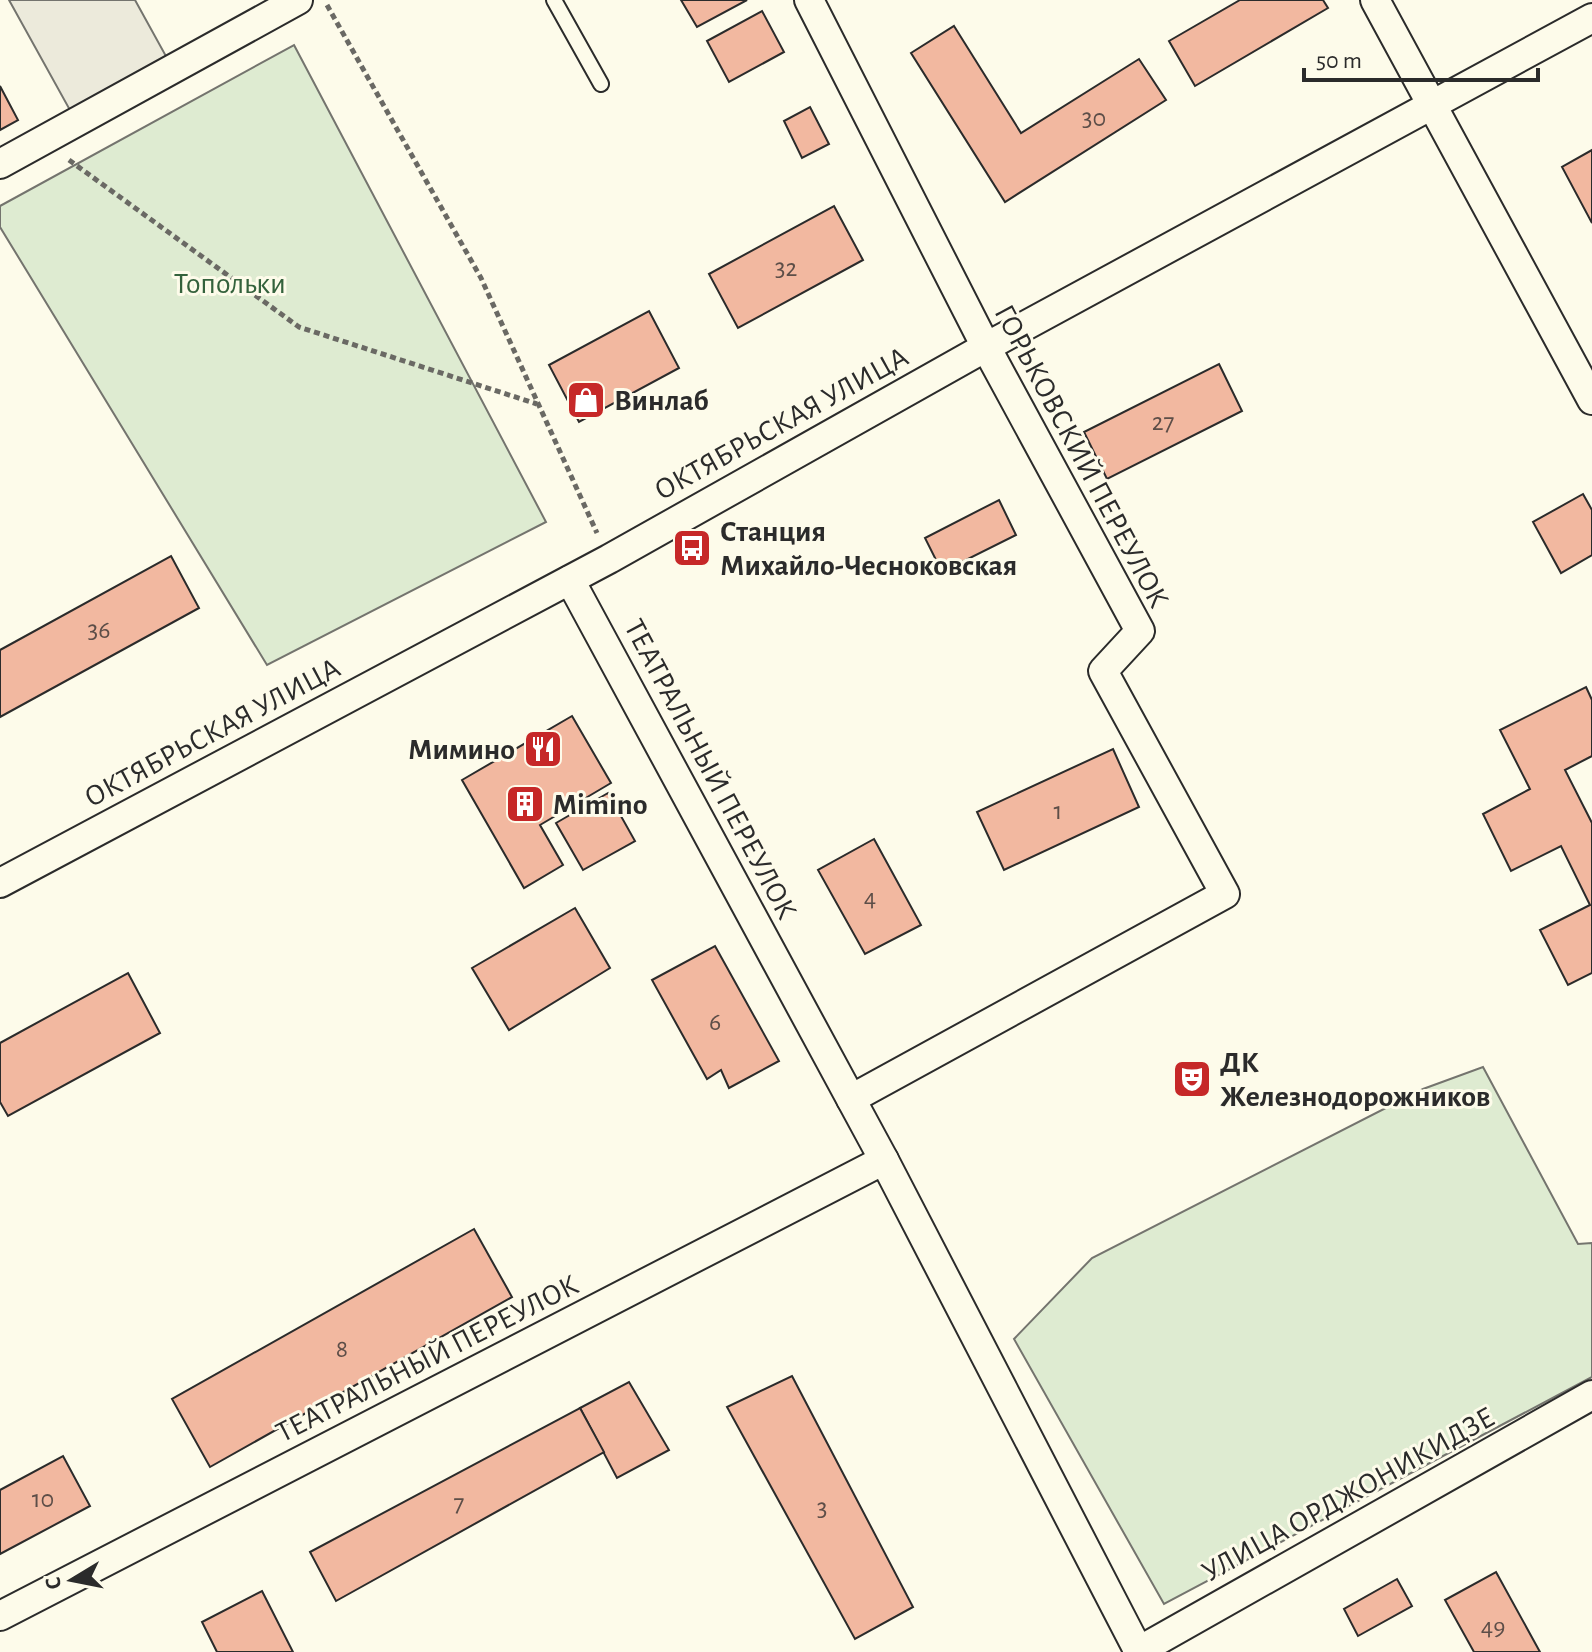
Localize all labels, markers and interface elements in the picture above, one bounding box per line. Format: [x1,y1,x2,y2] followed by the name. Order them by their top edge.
[1304,32,1538,82] scale bar
[1316,49,1362,73] text: 50 m
[1082,105,1106,131] house number: 30
[775,255,797,281] house number: 32
[174,269,286,299] park label: Топольки
[988,300,1175,613] street label: ГОРЬКОВСКИЙ ПЕРЕУЛОК
[650,342,913,506] street label: ОКТЯБРЬСКАЯ УЛИЦА
[565,379,607,421] shop icon: Винлаб
[614,386,709,416] place label: Винлаб
[1152,409,1174,435] house number: 27
[720,517,1017,581] place label: Станция Михайло-Чесноковская
[671,527,713,569] bus stop icon: Станция Михайло-Чесноковская
[618,614,803,924] street label: ТЕАТРАЛЬНЫЙ ПЕРЕУЛОК
[88,617,110,643] house number: 36
[80,653,345,813] street label: ОКТЯБРЬСКАЯ УЛИЦА
[522,728,564,770] restaurant icon: Мимино
[408,735,515,765] place label: Мимино
[504,783,546,825] building icon: Mimino
[553,790,647,820] place label: Mimino
[1054,798,1062,824] house number: 1
[864,885,876,911] house number: 4
[709,1009,721,1035] house number: 6
[1220,1048,1490,1112] place label: ДК Железнодорожников
[1171,1058,1213,1100] theatre icon: ДК Железнодорожников
[271,1269,583,1448] street label: ТЕАТРАЛЬНЫЙ ПЕРЕУЛОК
[336,1336,348,1362] house number: 8
[1197,1402,1500,1588] street label: УЛИЦА ОРДЖОНИКИДЗЕ
[32,1486,54,1512] house number: 10
[454,1490,465,1516] house number: 7
[817,1495,827,1521] house number: 3
[32,1540,112,1620] north arrow
[41,1575,65,1591] text: С
[1481,1614,1505,1640] house number: 49

